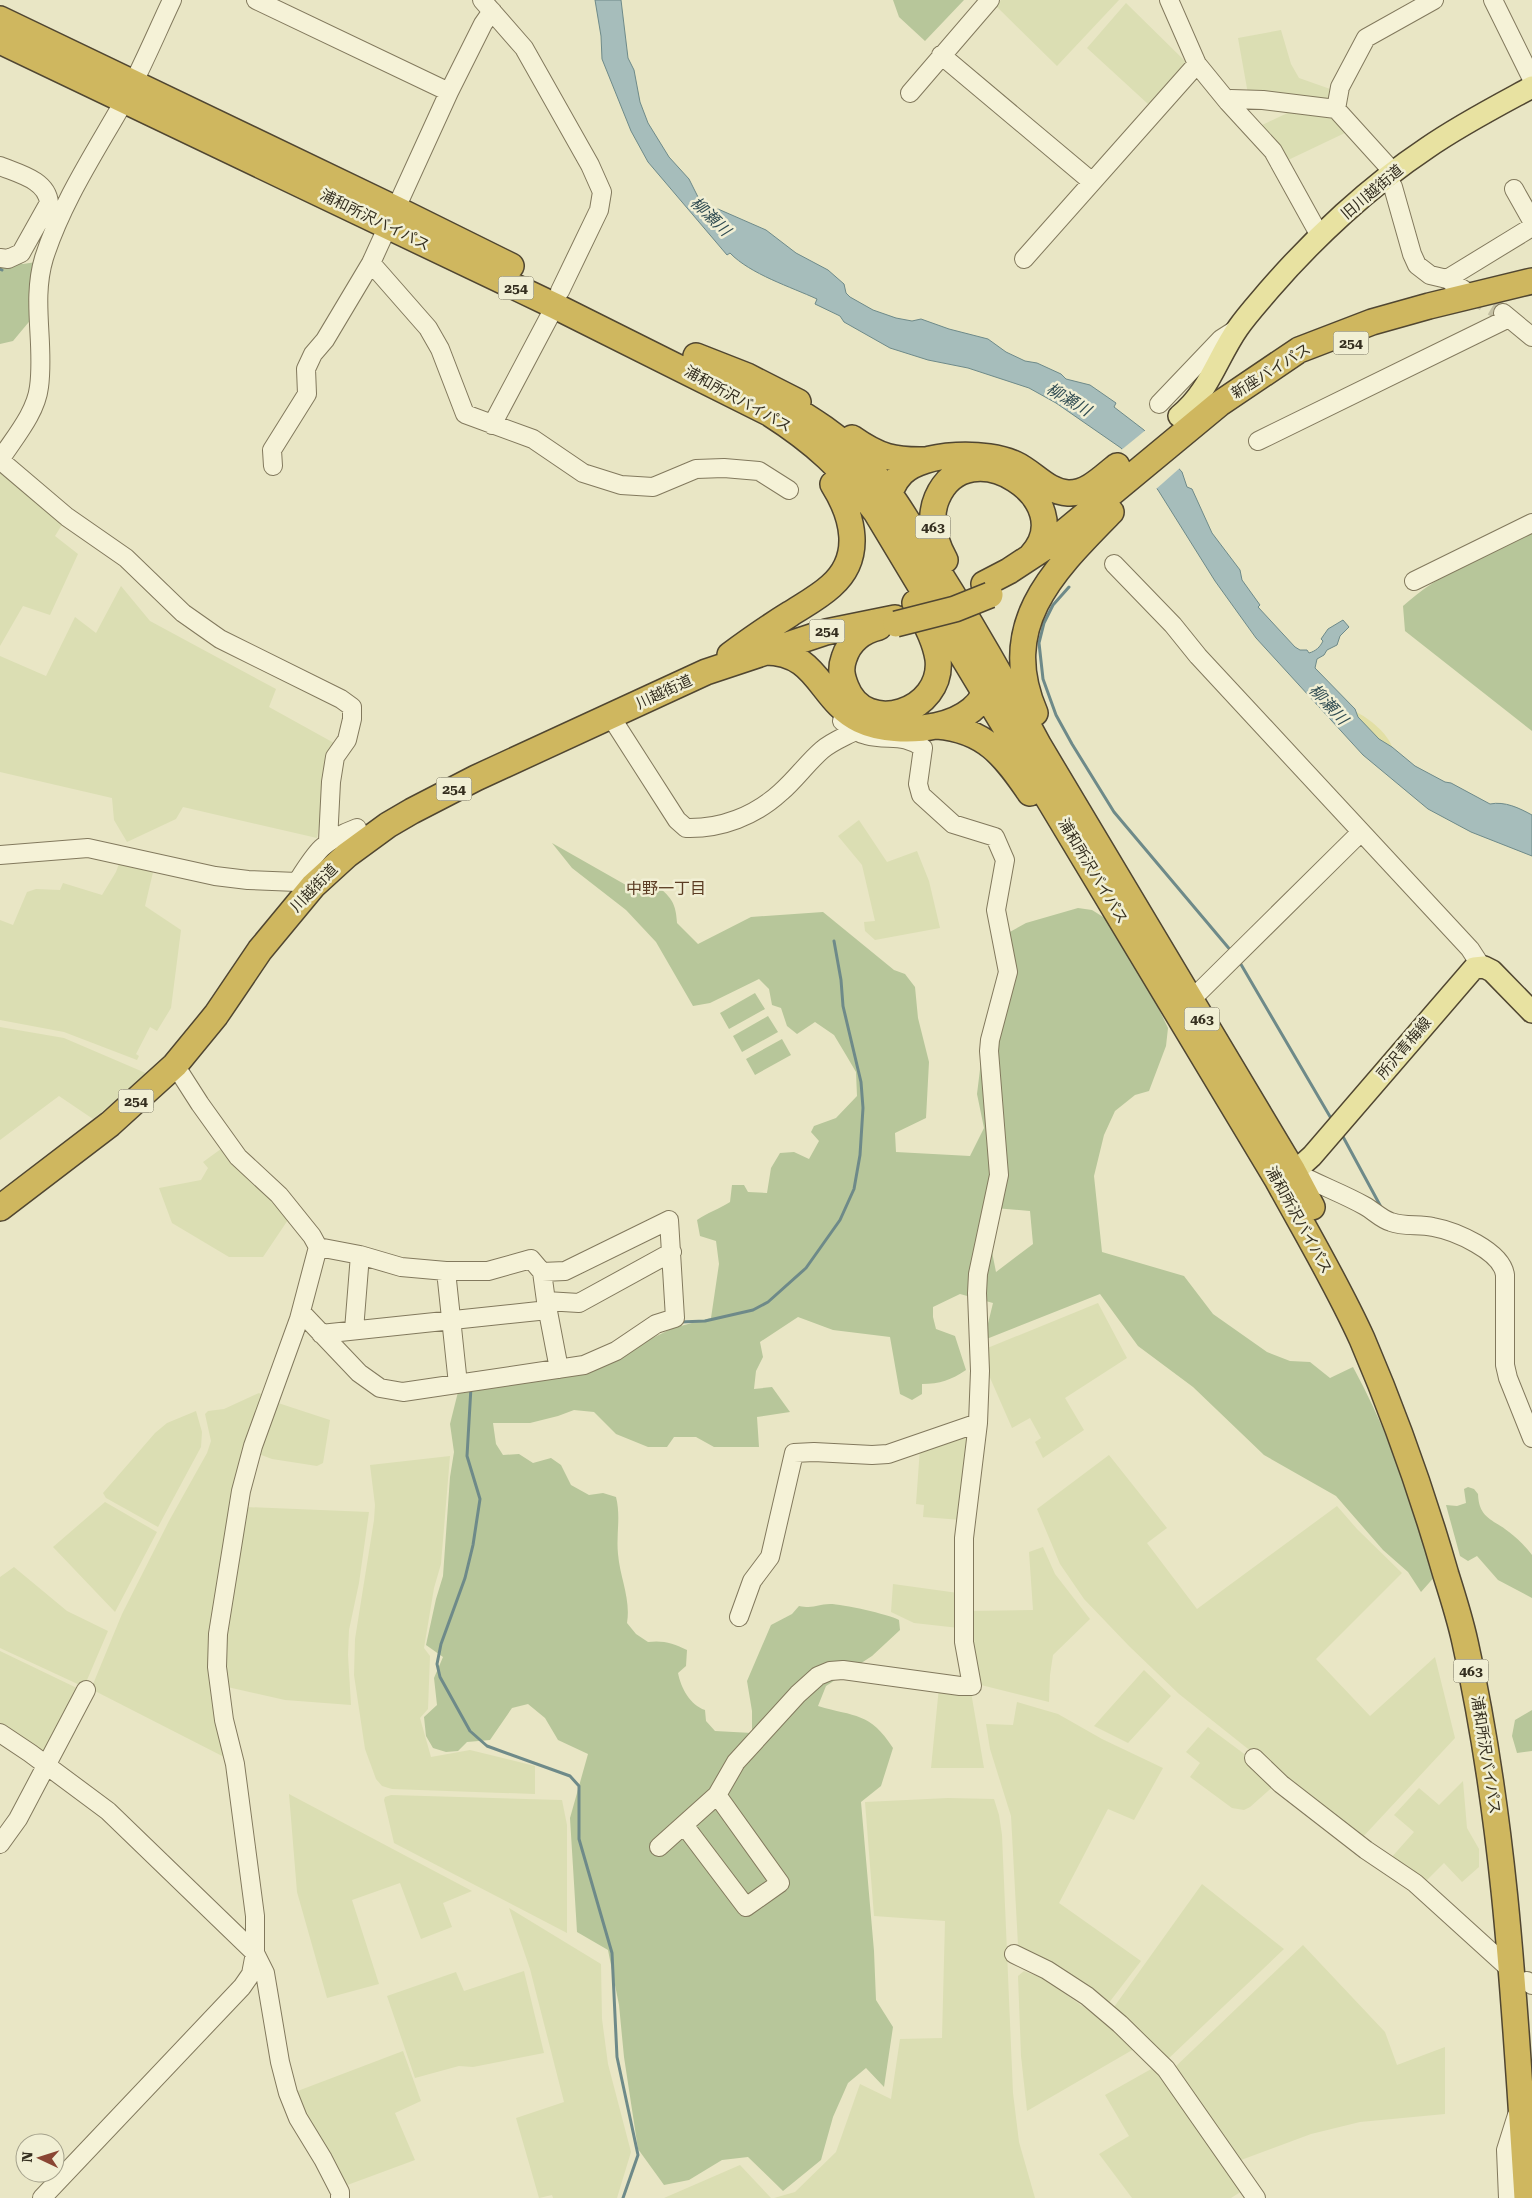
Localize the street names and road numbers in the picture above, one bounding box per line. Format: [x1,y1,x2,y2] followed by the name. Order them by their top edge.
[1337,161,1407,223] street label: 旧川越街道
[317,186,433,254] street label: 浦和所沢バイパス
[498,276,534,300] road number: 254
[1334,332,1368,354] road number: 254
[1228,340,1314,402] street label: 新座バイパス
[681,362,795,436] street label: 浦和所沢バイパス
[916,516,950,538] road number: 463
[810,620,844,642] road number: 254
[633,671,695,713] street label: 川越街道
[436,778,472,801] road number: 254
[1054,815,1132,927] street label: 浦和所沢バイパス
[287,860,341,916] street label: 川越街道
[1184,1008,1220,1030] road number: 463
[1373,1013,1435,1083] street label: 所沢青梅線
[118,1090,154,1112] road number: 254
[1262,1163,1336,1277] street label: 浦和所沢バイパス
[1454,1660,1488,1682] road number: 463
[1468,1694,1504,1816] street label: 浦和所沢バイパス

